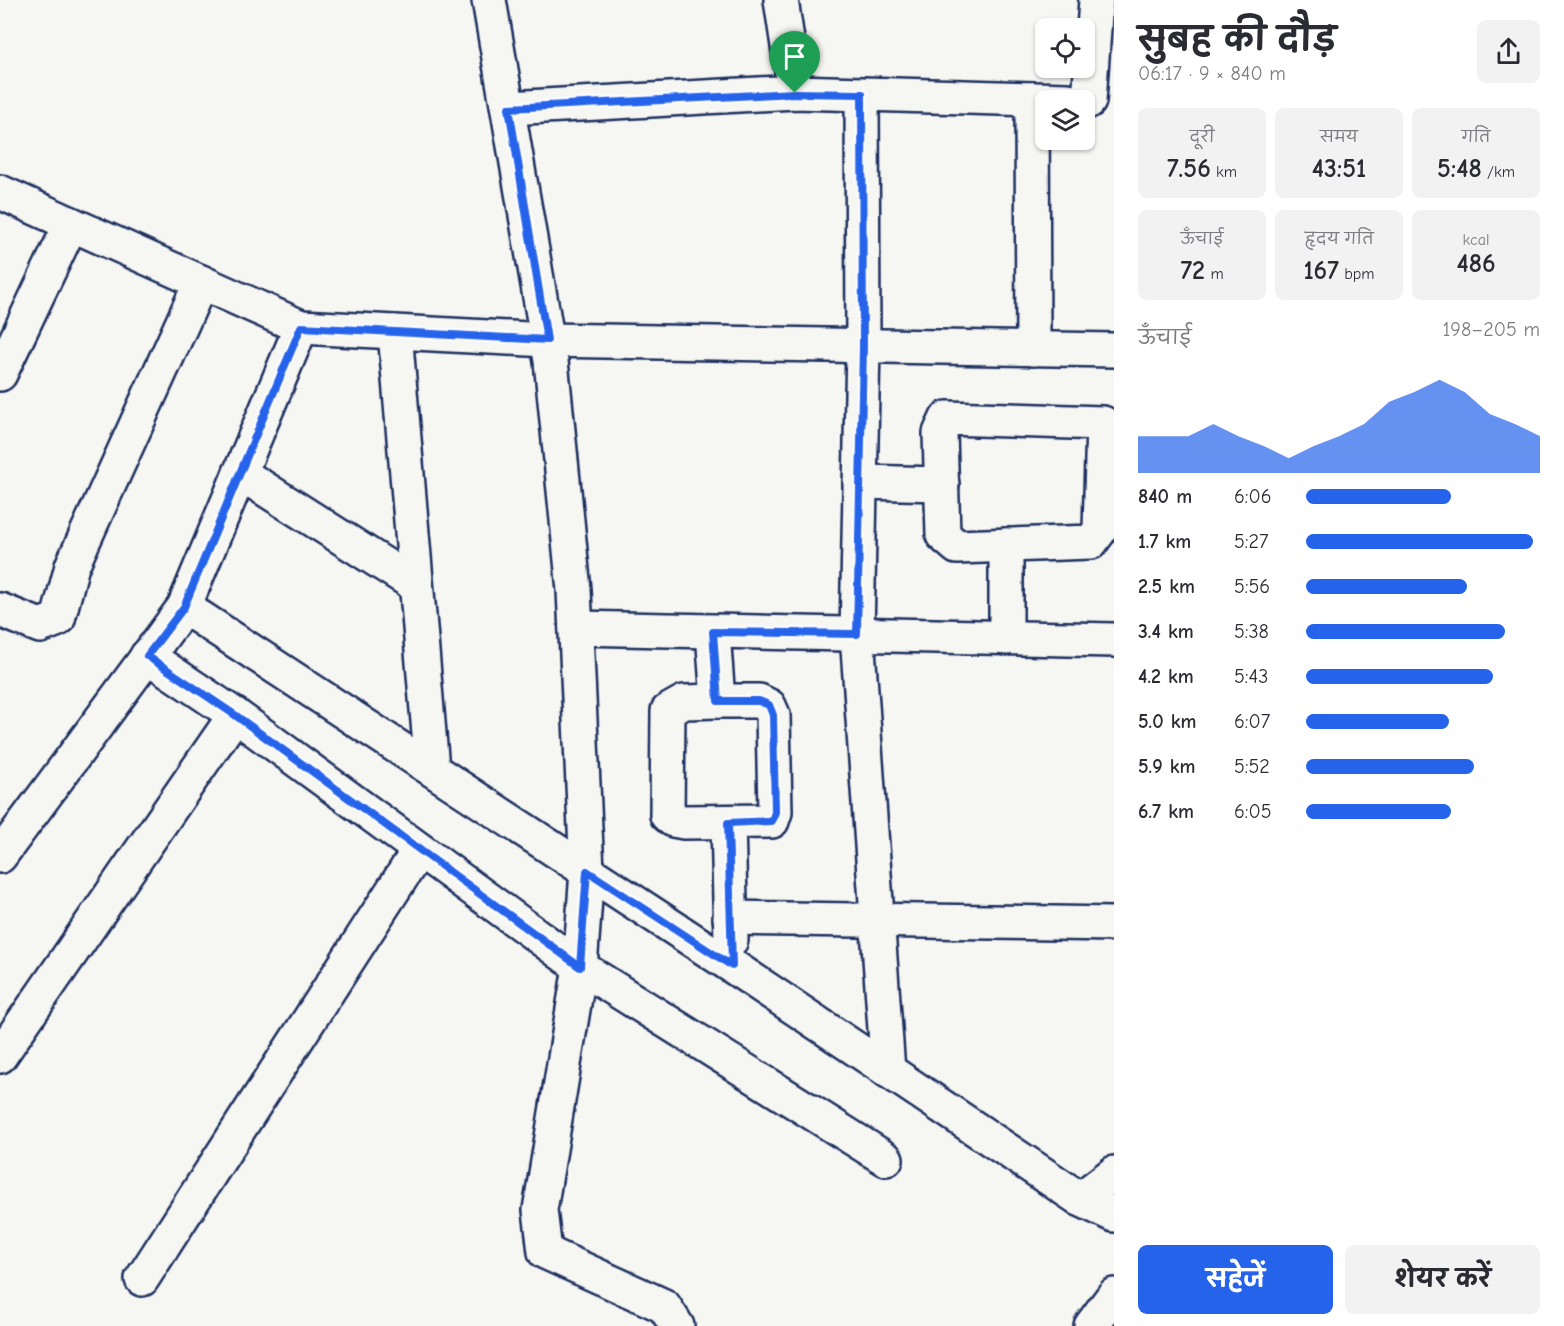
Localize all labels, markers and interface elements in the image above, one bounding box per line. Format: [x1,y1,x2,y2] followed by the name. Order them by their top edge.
[1035,18,1095,150] map controls
[1035,18,1095,78] button: locate
[1138,20,1336,58] text: सुबह की दौड़
[1477,20,1540,83] button: share
[769,31,820,93] pin
[778,40,811,73] icon: arrive
[1138,62,1286,85] text: 06:17 · 9 × 840 m
[1035,90,1095,150] button: layers
[1189,128,1215,146] text: दूरी
[1320,128,1358,146] text: समय
[1461,128,1491,146] text: गति
[1167,154,1211,184] text: 7.56
[1312,154,1366,184] text: 43:51
[1437,154,1482,184] text: 5:48
[1211,163,1237,181] text: km
[1482,163,1515,181] text: /km
[1181,230,1223,248] text: ऊँचाई
[1304,230,1374,248] text: हृदय गति
[1463,231,1489,249] text: kcal
[1456,249,1496,279] text: 486
[1180,256,1205,286] text: 72
[1303,256,1339,286] text: 167
[1205,265,1224,283] text: m
[1339,265,1375,283] text: bpm
[1442,318,1540,341] text: 198–205 m
[1138,326,1192,349] text: ऊँचाई
[1138,485,1192,508] text: 840 m
[1234,485,1271,508] text: 6:06
[1138,530,1191,553] text: 1.7 km
[1234,530,1268,553] text: 5:27
[1138,575,1195,598] text: 2.5 km
[1234,575,1270,598] text: 5:56
[1138,620,1194,643] text: 3.4 km
[1234,620,1269,643] text: 5:38
[1138,665,1194,688] text: 4.2 km
[1234,665,1268,688] text: 5:43
[1138,710,1196,733] text: 5.0 km
[1234,710,1270,733] text: 6:07
[1138,755,1195,778] text: 5.9 km
[1234,755,1270,778] text: 5:52
[1138,800,1194,823] text: 6.7 km
[1234,800,1271,823] text: 6:05
[1138,1245,1333,1314] button: सहेजें
[1345,1245,1540,1314] button: शेयर करें

